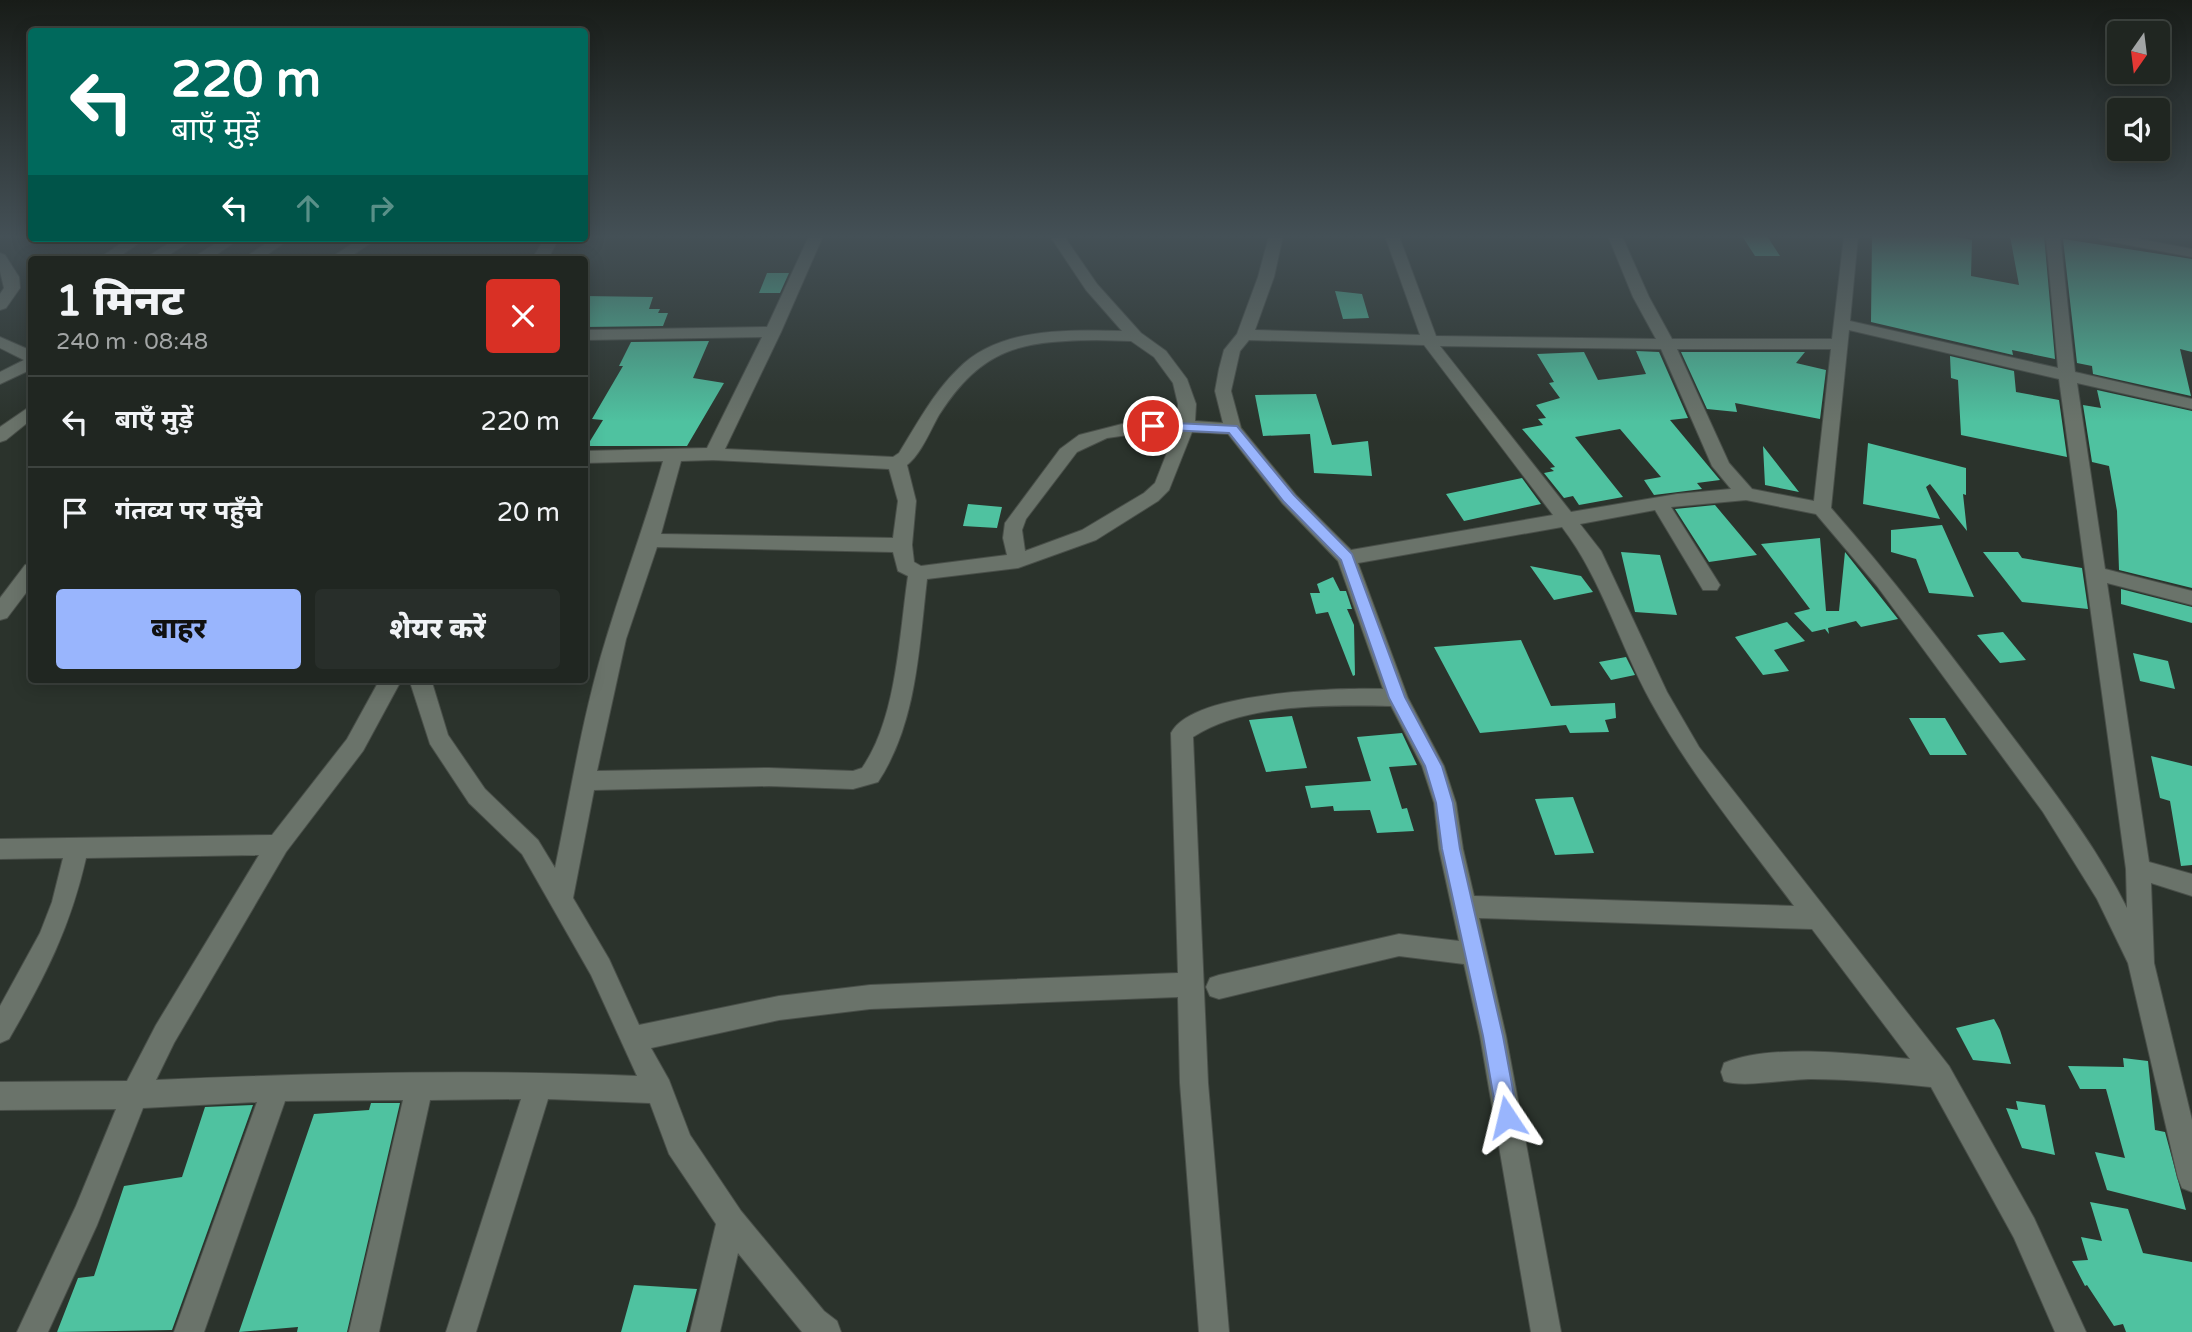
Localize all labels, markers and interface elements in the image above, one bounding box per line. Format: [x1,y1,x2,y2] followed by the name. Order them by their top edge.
[2107,21,2170,84] north arrow
[2107,21,2170,161] map controls
[171,51,321,110] text: 220 m
[56,56,147,147] icon: left
[2107,98,2170,161] button: sound
[171,111,260,149] text: बाएँ मुड़ें
[216,189,254,227] icon: left
[289,189,327,227] icon: ahead
[362,189,400,227] icon: right
[56,276,184,327] text: 1 मिनट
[486,279,560,353] button: close
[56,328,208,356] text: 240 m · 08:48
[1123,396,1183,456] pin
[56,403,94,441] icon: left
[115,404,193,435] text: बाएँ मुड़ें
[480,406,560,437] text: 220 m
[1134,407,1172,445] icon: arrive
[56,494,94,532] icon: arrive
[115,495,262,526] text: गंतव्य पर पहुँचे
[497,497,560,528] text: 20 m
[56,589,301,669] button: बाहर
[315,589,560,669] button: शेयर करें
[1470,1080,1544,1154] position arrow

